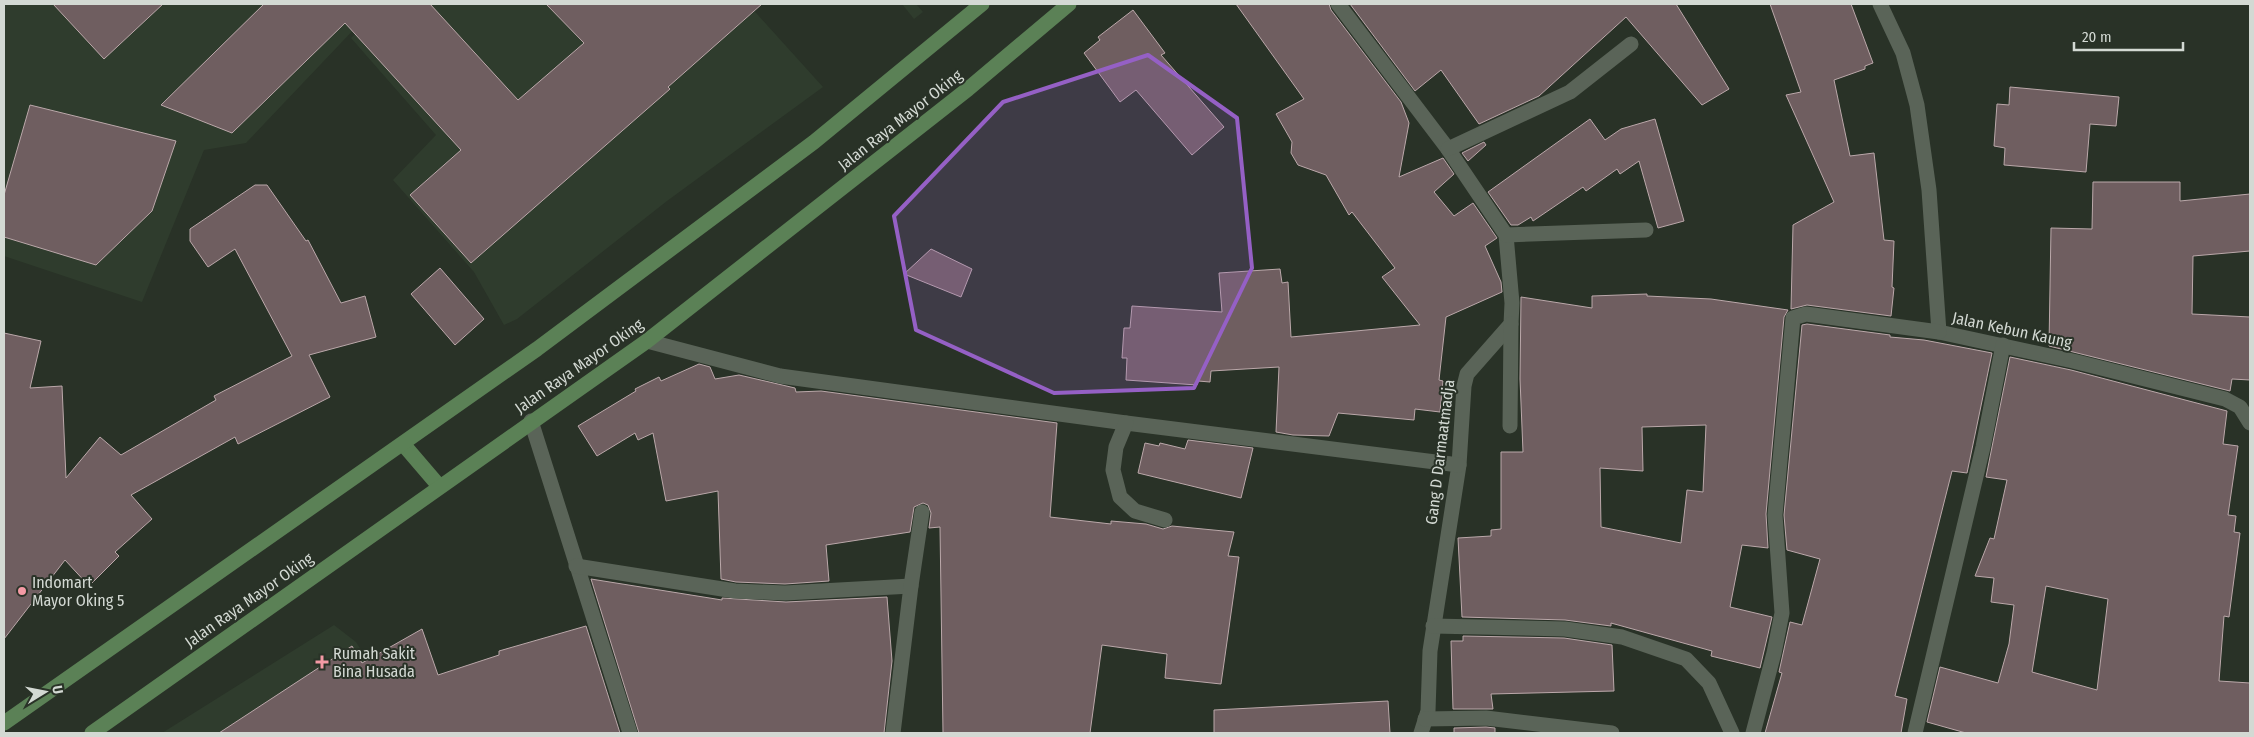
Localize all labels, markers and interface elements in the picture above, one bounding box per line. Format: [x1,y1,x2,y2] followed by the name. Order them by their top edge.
[2074,20,2183,52] scale bar
[2082,28,2112,46] text: 20 m
[834,65,966,174] street label: Jalan Raya Mayor Oking
[1950,308,2074,352] street label: Jalan Kebun Kaung
[511,314,647,417] street label: Jalan Raya Mayor Oking
[1422,378,1458,526] street label: Gang D Darmaatmadja
[181,548,317,651] street label: Jalan Raya Mayor Oking
[32,573,124,610] place label: Indomart Mayor Oking 5
[16,585,28,597] marker: Indomart Mayor Oking 5
[333,644,416,681] place label: Rumah Sakit Bina Husada
[315,655,329,669] marker: Rumah Sakit Bina Husada
[20,667,70,717] north arrow
[48,684,66,695] text: U

